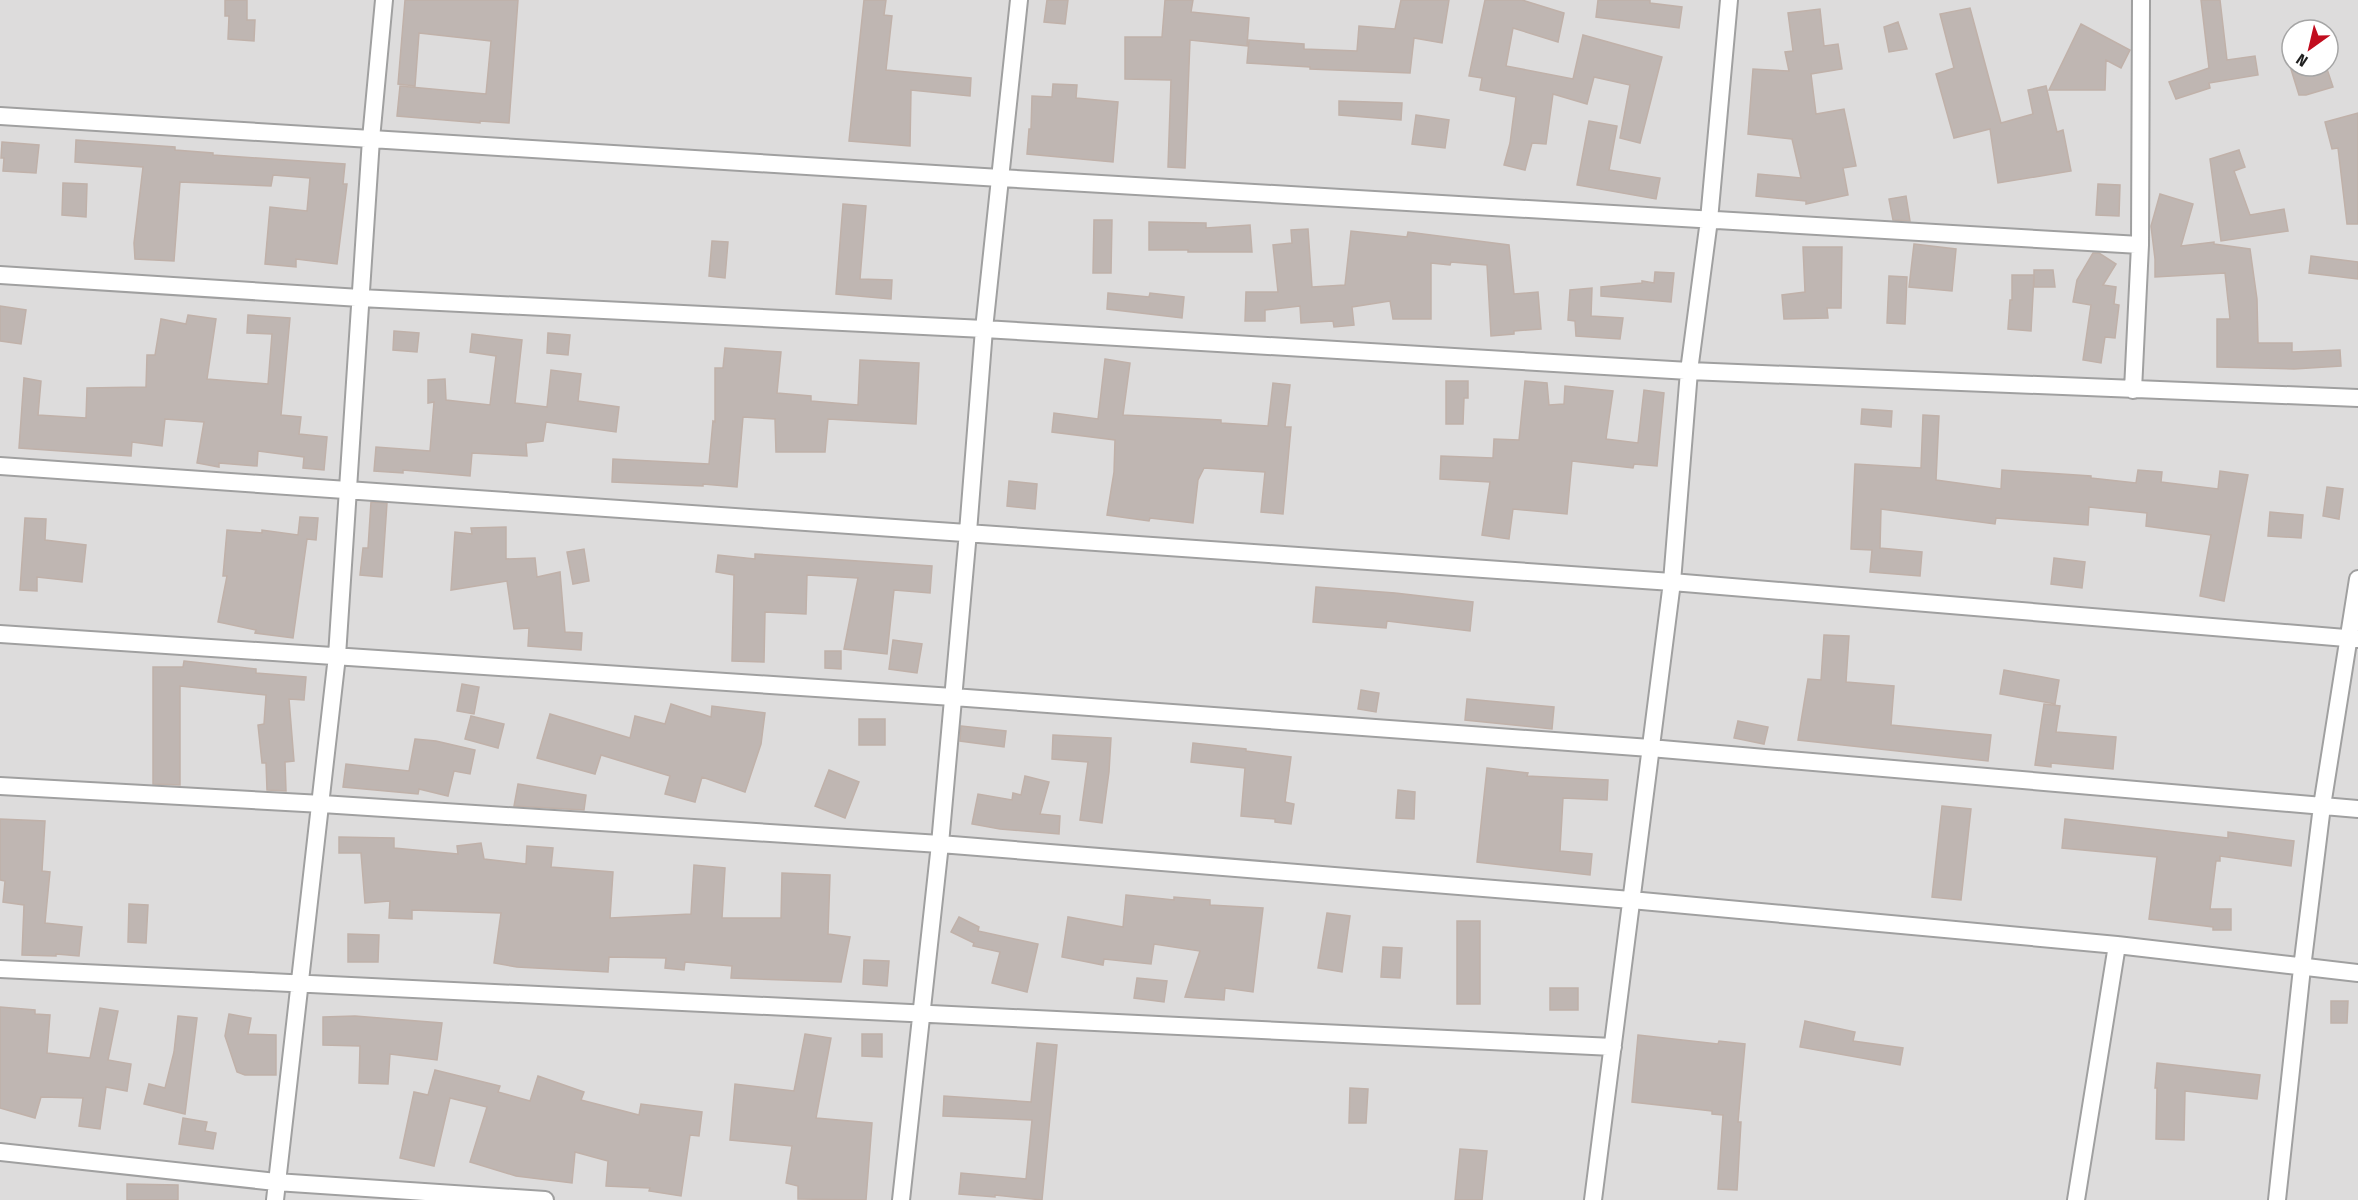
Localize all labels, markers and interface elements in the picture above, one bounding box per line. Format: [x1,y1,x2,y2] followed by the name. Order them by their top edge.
[2280,18,2340,78] north arrow
[2293,49,2311,71] text: N

